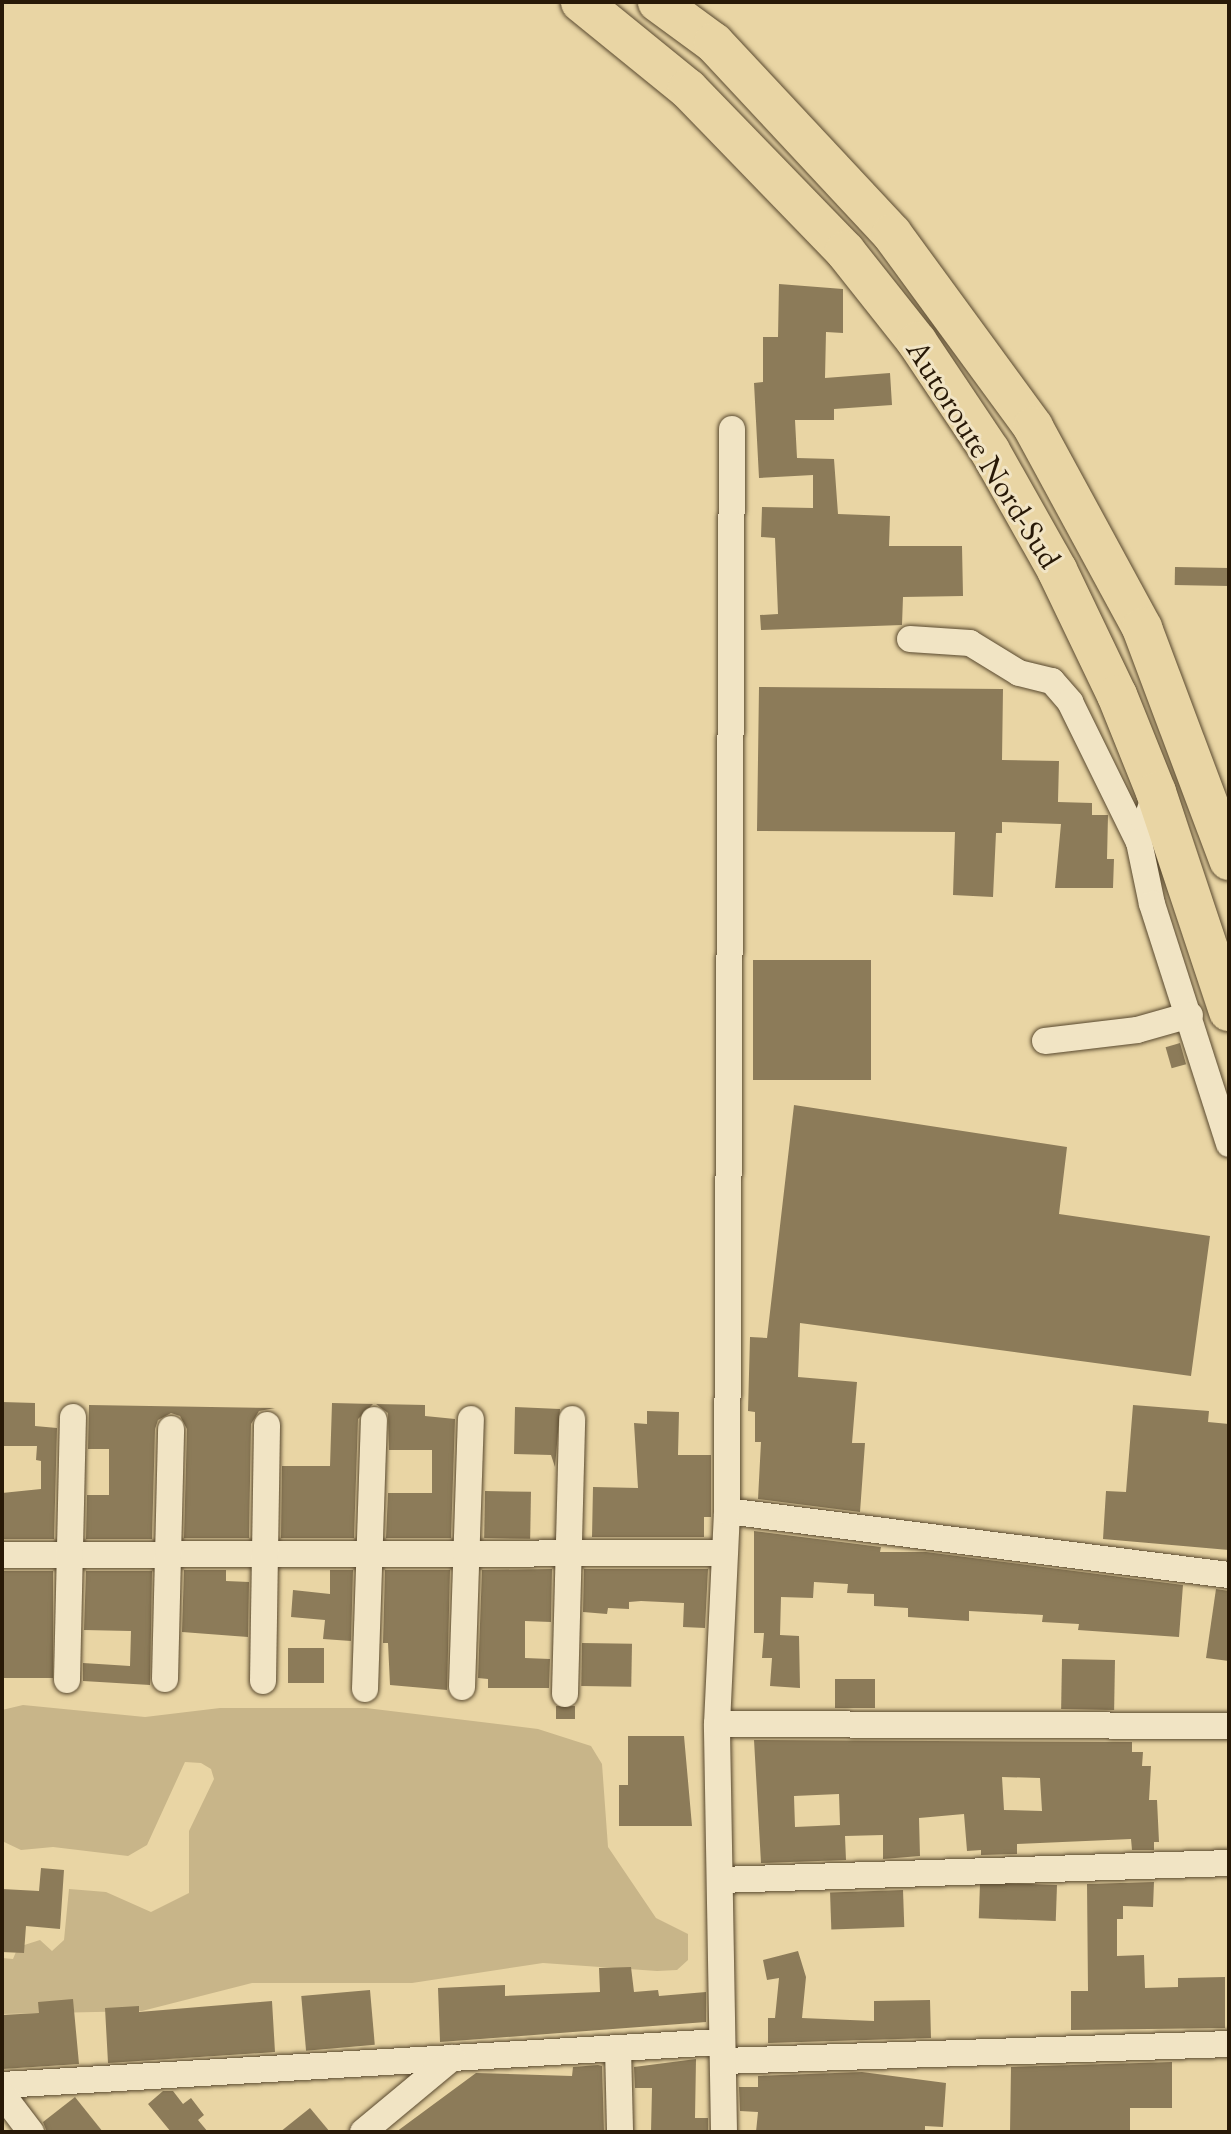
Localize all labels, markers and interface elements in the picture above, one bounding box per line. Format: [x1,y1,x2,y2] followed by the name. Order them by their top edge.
[898,333,1070,575] street label: Autoroute Nord-Sud

